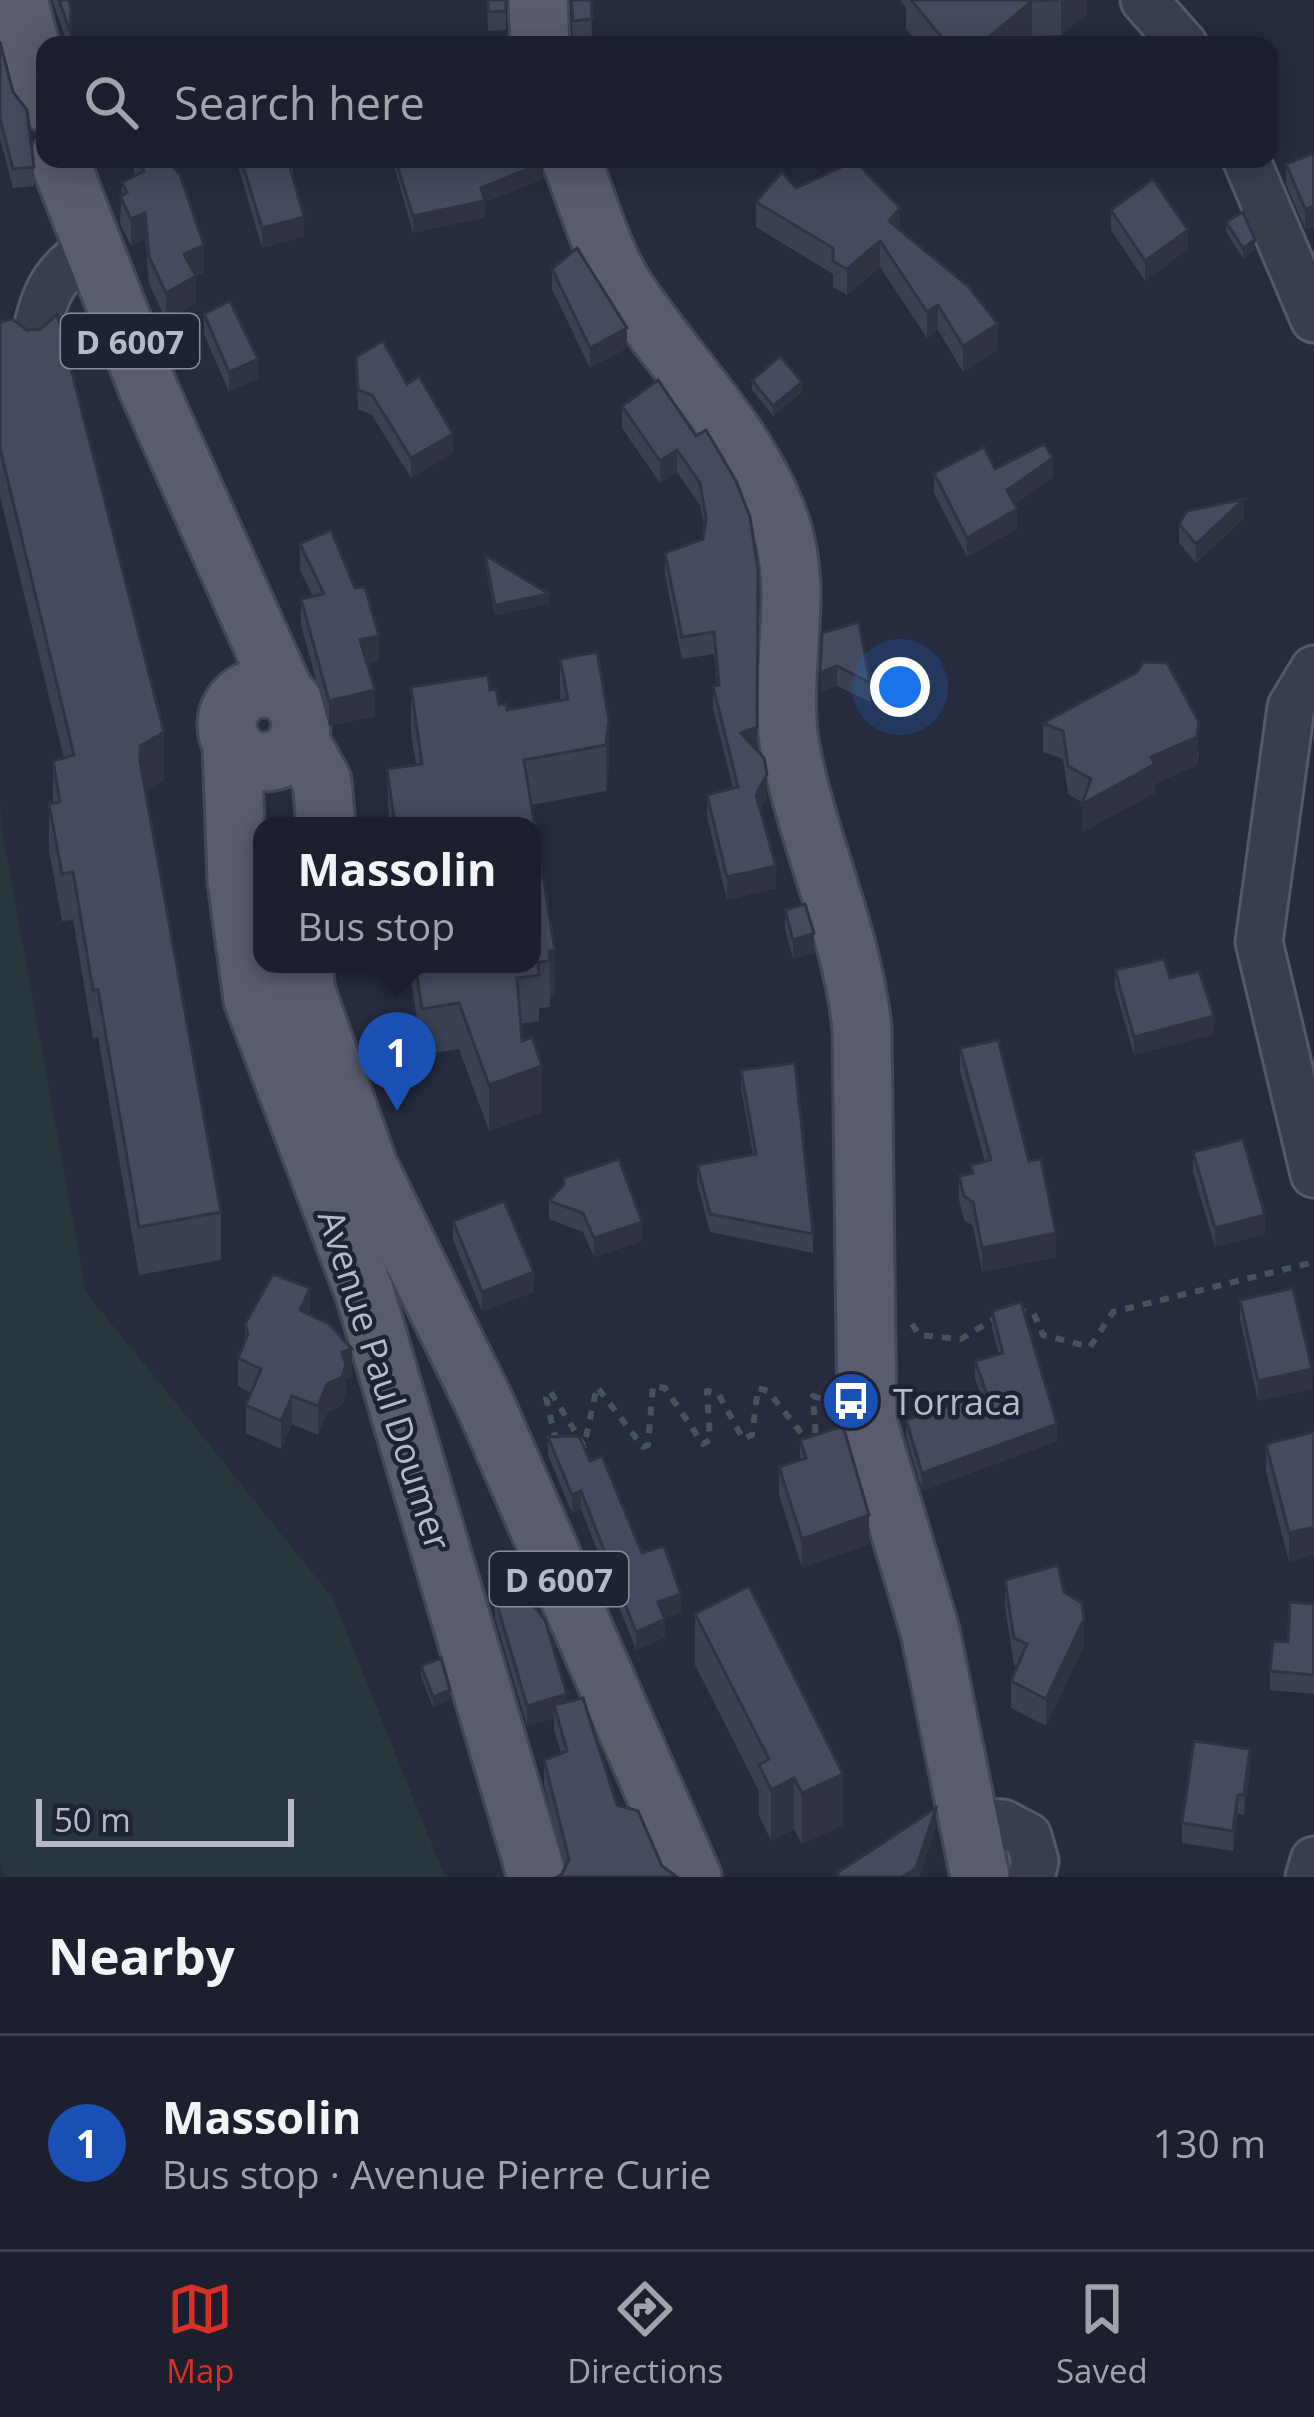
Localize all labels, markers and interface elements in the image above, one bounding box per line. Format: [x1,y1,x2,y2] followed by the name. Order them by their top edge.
[36,36,1278,168] search box
[78,69,144,135] icon: search
[174,72,425,133] text: Search here
[61,314,199,368] road number: D 6007
[870,657,930,717] your location
[253,817,541,973] popup
[297,838,497,899] text: Massolin
[297,899,455,952] text: Bus stop
[358,1012,436,1111] pin: 1
[307,1204,463,1557] street label: Avenue Paul Doumer
[820,1370,882,1432] bus stop icon: Torraca
[893,1377,1021,1426] place label: Torraca
[490,1552,628,1606] road number: D 6007
[36,1793,294,1846] scale bar
[54,1797,131,1842] text: 50 m
[48,1920,235,1990] text: Nearby
[162,2086,361,2147] text: Massolin
[76,2116,98,2169] text: 1
[1153,2116,1266,2169] text: 130 m
[162,2147,711,2200] text: Bus stop · Avenue Pierre Curie
[166,2276,235,2393] tab: Map
[567,2276,723,2393] tab: Directions
[1056,2276,1148,2393] tab: Saved

